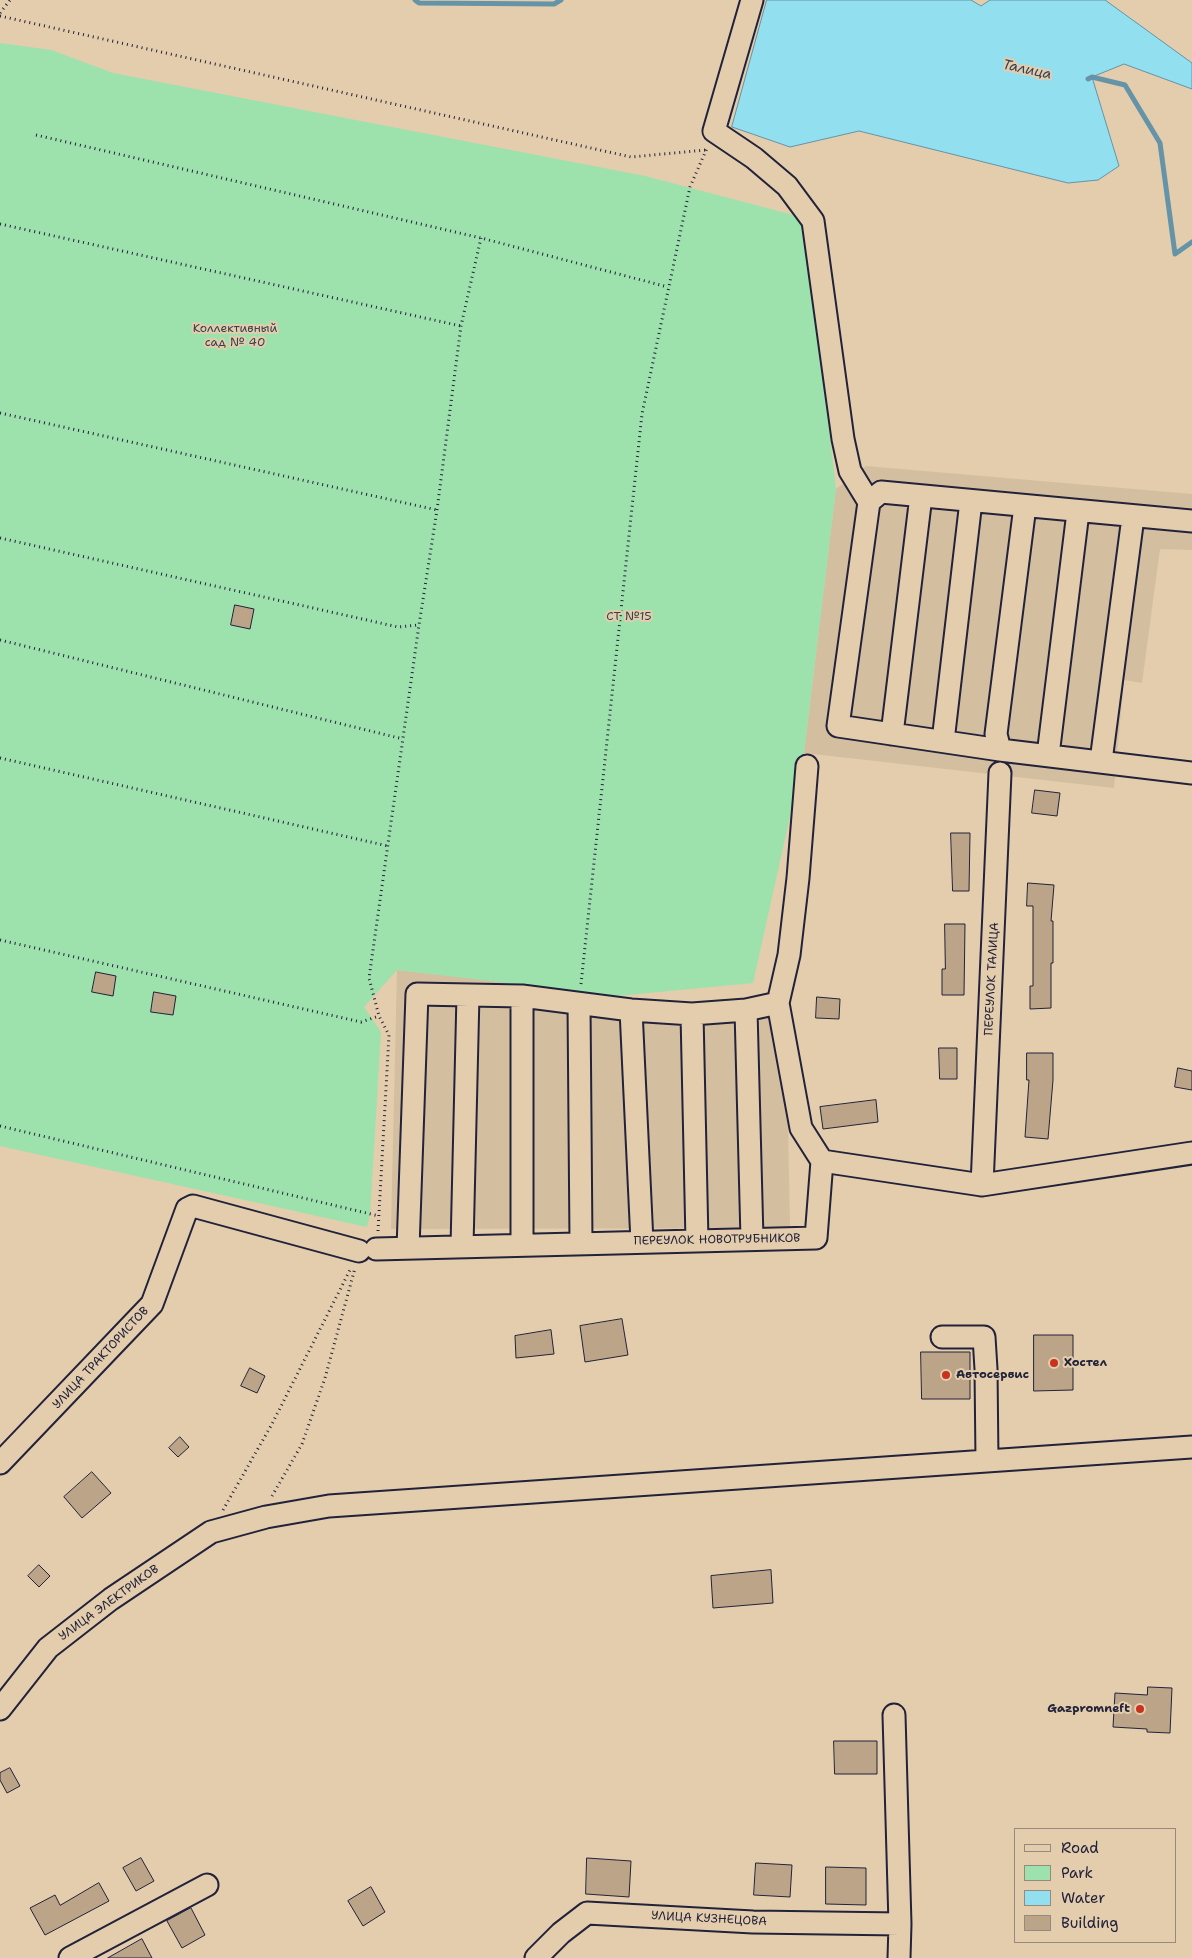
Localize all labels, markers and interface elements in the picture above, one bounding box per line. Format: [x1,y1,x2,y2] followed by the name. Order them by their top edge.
[1001,57,1053,83] water label: Талица
[193,322,277,350] park label: Коллективный сад № 40
[606,610,652,624] park label: СТ №15
[982,922,1002,1036] street label: ПЕРЕУЛОК ТАЛИЦА
[634,1231,800,1249] street label: ПЕРЕУЛОК НОВОТРУБНИКОВ
[50,1304,152,1412] street label: УЛИЦА ТРАКТОРИСТОВ
[1064,1356,1107,1370] place label: Хостел
[1048,1357,1060,1369] marker: Хостел
[956,1368,1029,1382] place label: Автосервис
[940,1369,952,1381] marker: Автосервис
[56,1562,162,1644] street label: УЛИЦА ЭЛЕКТРИКОВ
[1047,1702,1130,1716] place label: Gazpromneft
[1134,1703,1146,1715] marker: Gazpromneft
[1014,1828,1177,1943] legend
[1061,1838,1099,1858] text: Road
[1061,1863,1093,1883] text: Park
[1061,1888,1105,1908] text: Water
[651,1909,767,1929] street label: УЛИЦА КУЗНЕЦОВА
[1061,1913,1118,1933] text: Building

